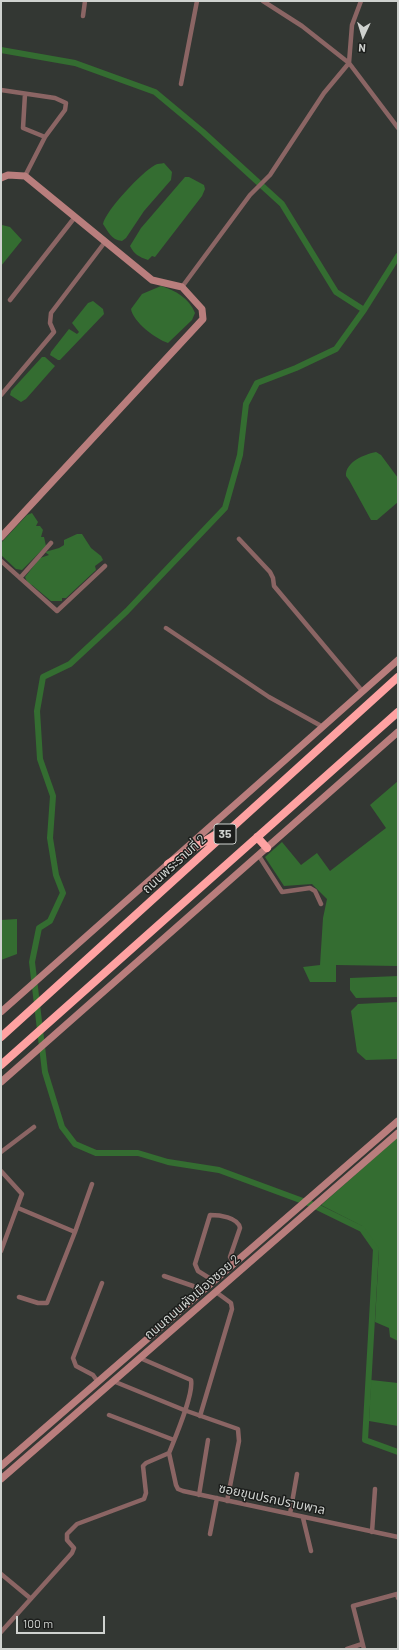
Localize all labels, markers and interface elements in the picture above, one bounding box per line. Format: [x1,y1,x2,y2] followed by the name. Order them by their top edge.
[343,16,383,56] north arrow
[358,42,366,55] text: N
[214,824,236,844] road number: 35
[139,831,209,897] street label: ถนนพระรามที่ 2
[141,1251,243,1343] street label: ถนนถนนผังเมืองซอย 2
[217,1480,327,1518] street label: ซอยขุนปรกปราบพาล
[18,1608,107,1634] scale bar
[23,1616,53,1630] text: 100 m

